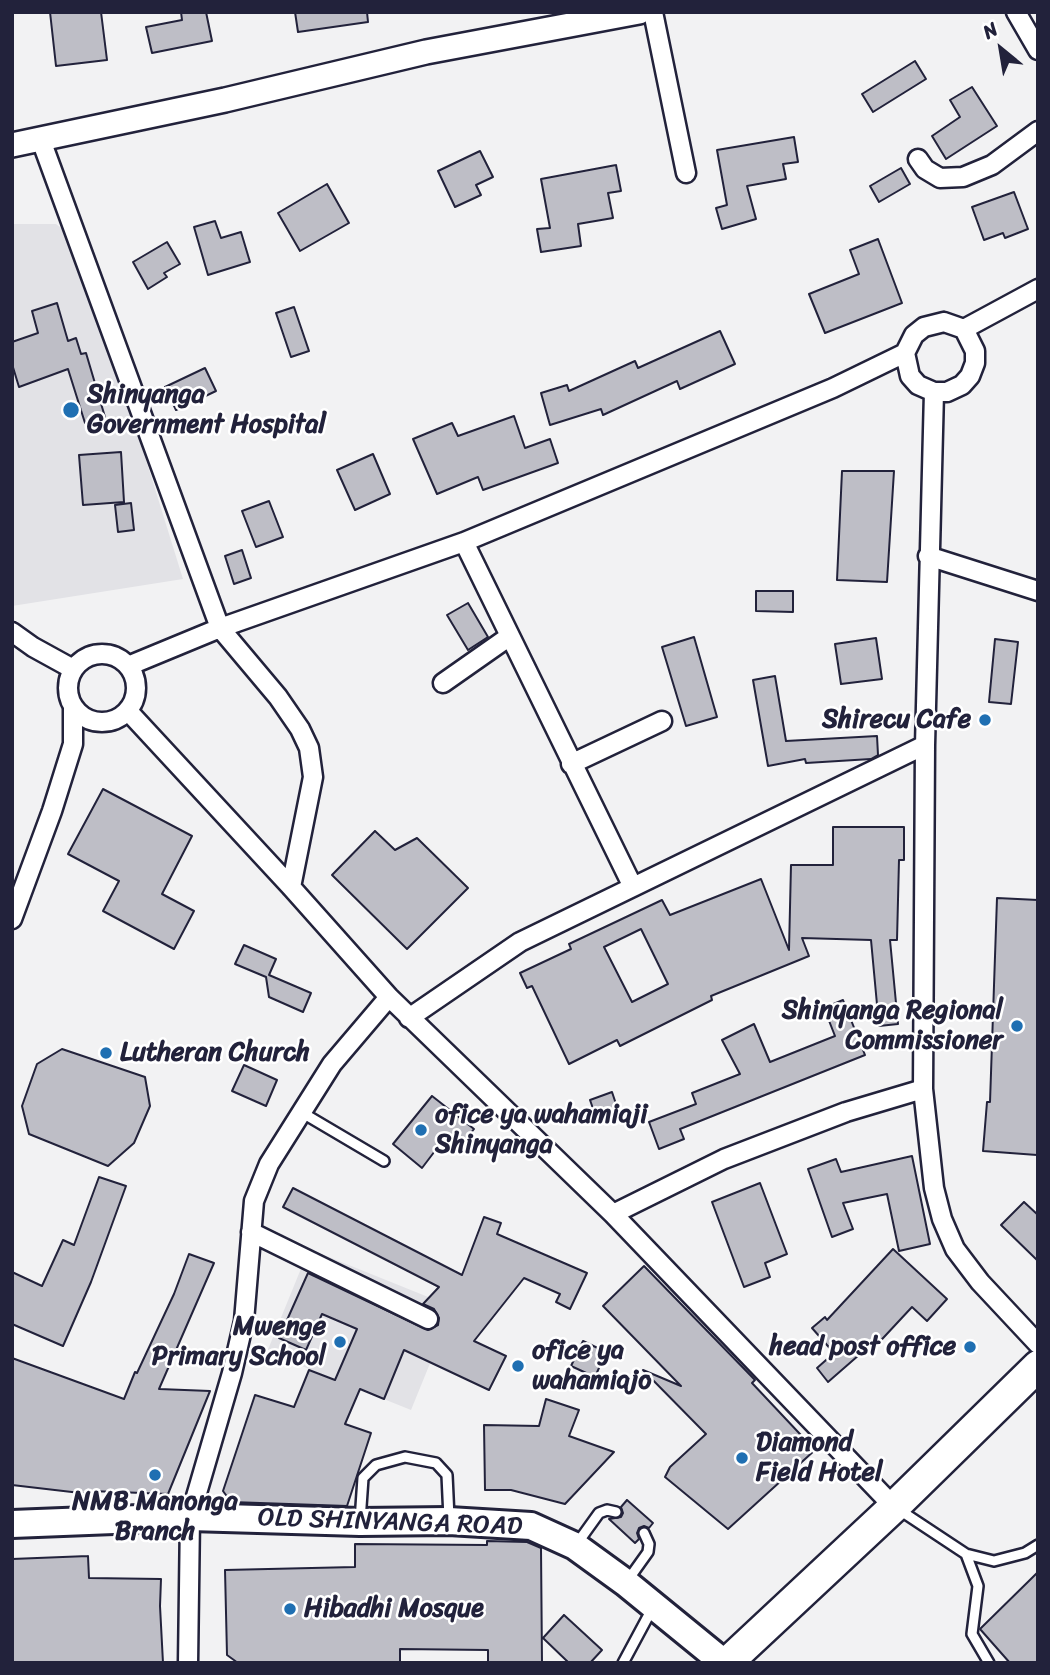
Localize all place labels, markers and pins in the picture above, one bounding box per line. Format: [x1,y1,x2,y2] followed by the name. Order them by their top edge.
[87,379,326,440] place label: Shinyanga Government Hospital
[61,400,81,420] marker: Shinyanga Government Hospital
[822,704,971,736] place label: Shirecu Cafe
[977,712,993,728] marker: Shirecu Cafe
[782,995,1003,1056] place label: Shinyanga Regional Commissioner
[1009,1018,1025,1034] marker: Shinyanga Regional Commissioner
[120,1037,310,1069] place label: Lutheran Church
[98,1045,114,1061] marker: Lutheran Church
[435,1099,647,1160] place label: ofice ya wahamiaji Shinyanga
[413,1122,429,1138] marker: ofice ya wahamiaji Shinyanga
[152,1311,326,1372] place label: Mwenge Primary School
[770,1331,956,1363] place label: head post office
[332,1334,348,1350] marker: Mwenge Primary School
[532,1335,652,1396] place label: ofice ya wahamiajo
[962,1339,978,1355] marker: head post office
[510,1358,526,1374] marker: ofice ya wahamiajo
[756,1427,882,1488] place label: Diamond Field Hotel
[734,1450,750,1466] marker: Diamond Field Hotel
[147,1467,163,1483] marker: NMB Manonga Branch
[72,1486,238,1548] place label: NMB Manonga Branch
[304,1593,484,1625] place label: Hibadhi Mosque
[282,1601,298,1617] marker: Hibadhi Mosque

